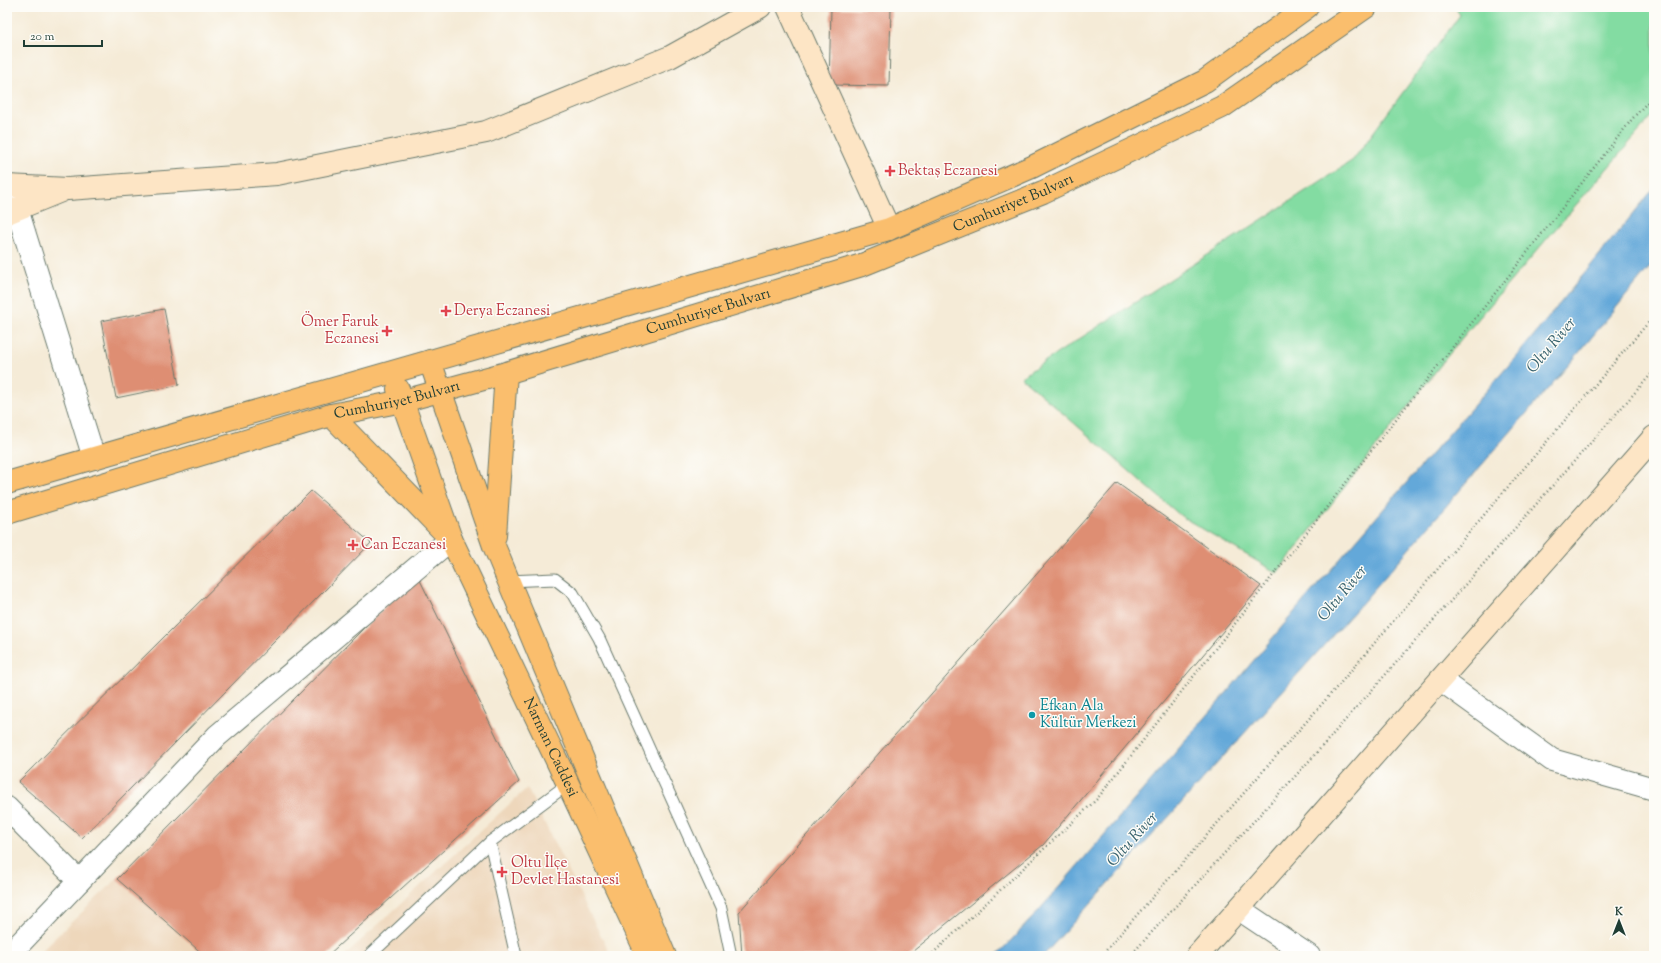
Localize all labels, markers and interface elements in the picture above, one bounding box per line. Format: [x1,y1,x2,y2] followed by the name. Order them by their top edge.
[24,22,102,48] scale bar
[30,28,55,46] text: 20 m
[898,161,998,182] place label: Bektaş Eczanesi
[885,166,895,176] marker: Bektaş Eczanesi
[950,168,1077,238] street label: Cumhuriyet Bulvarı
[643,283,773,340] street label: Cumhuriyet Bulvarı
[454,301,550,322] place label: Derya Eczanesi
[441,306,451,316] marker: Derya Eczanesi
[301,311,379,350] place label: Ömer Faruk Eczanesi
[1522,313,1582,379] water label: Oltu River
[382,326,392,336] marker: Ömer Faruk Eczanesi
[332,375,462,425] street label: Cumhuriyet Bulvarı
[361,535,446,556] place label: Can Eczanesi
[348,540,358,550] marker: Can Eczanesi
[1313,561,1373,627] water label: Oltu River
[518,694,583,801] street label: Narman Caddesi
[1040,696,1137,734] place label: Efkan Ala Kültür Merkezi
[1027,710,1037,720] marker: Efkan Ala Kültür Merkezi
[1102,807,1164,872] water label: Oltu River
[511,852,619,891] place label: Oltu İlçe Devlet Hastanesi
[496,866,508,878] marker: Oltu İlçe Devlet Hastanesi
[1599,901,1639,941] north arrow
[1614,904,1623,920] text: K

